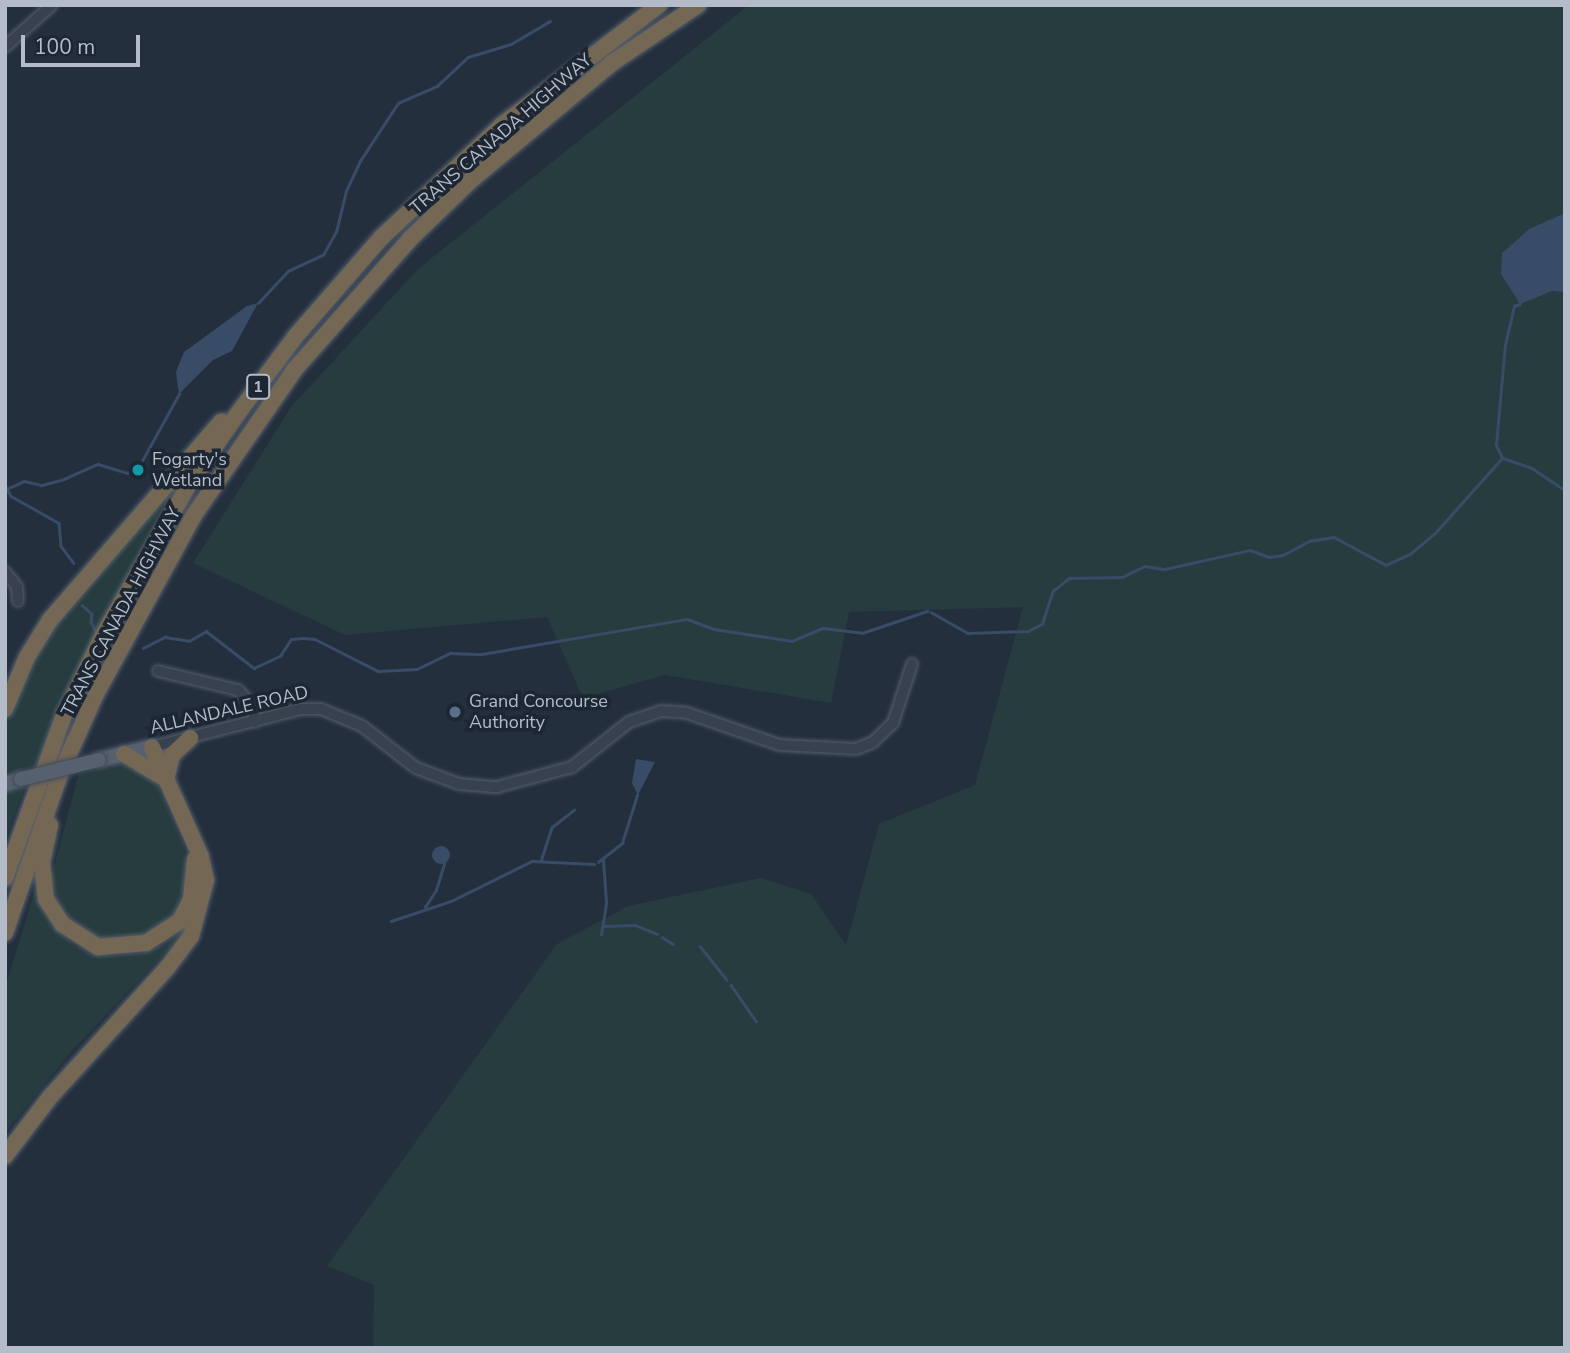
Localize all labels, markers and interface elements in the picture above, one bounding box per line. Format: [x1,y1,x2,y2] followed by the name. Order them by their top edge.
[24,21,144,65] scale bar
[34,33,95,61] text: 100 m
[406,49,596,219] street label: TRANS CANADA HIGHWAY
[246,374,270,400] road number: 1
[152,449,227,491] place label: Fogarty's Wetland
[130,462,146,478] marker: Fogarty's Wetland
[57,504,185,720] street label: TRANS CANADA HIGHWAY
[148,681,310,739] street label: ALLANDALE ROAD
[469,691,608,734] place label: Grand Concourse Authority
[447,704,463,720] marker: Grand Concourse Authority

